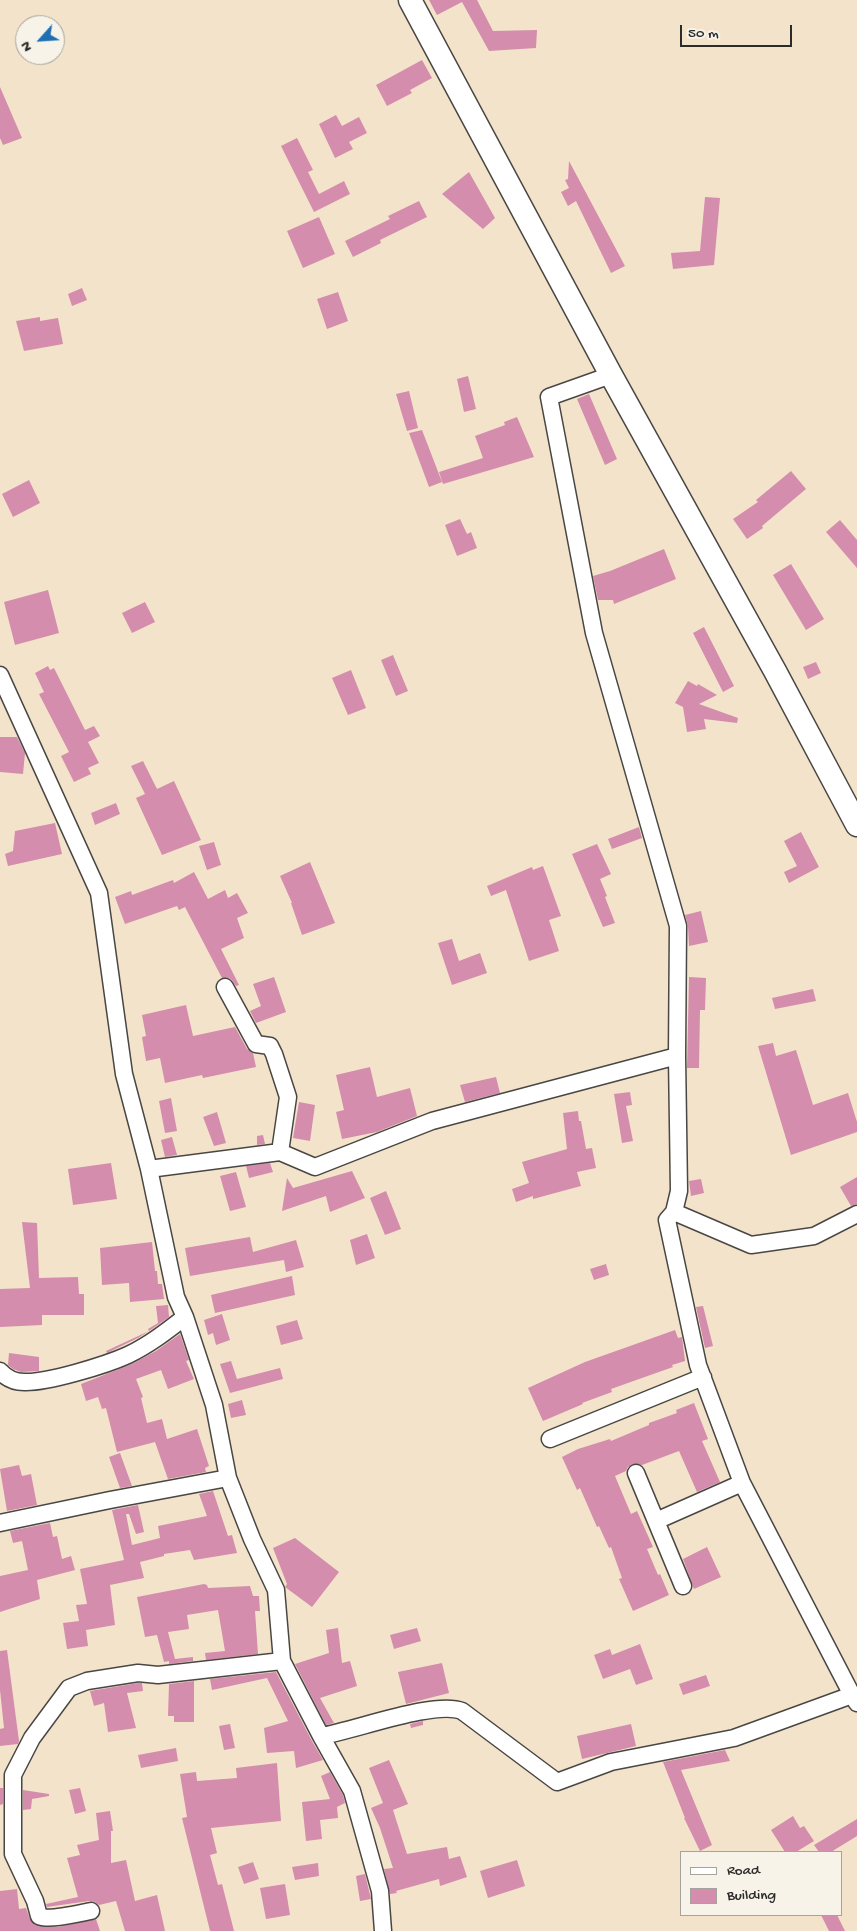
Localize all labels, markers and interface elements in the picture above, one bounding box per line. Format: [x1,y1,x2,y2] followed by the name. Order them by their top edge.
[15,15,65,65] north arrow
[682,15,794,47] scale bar
[688,25,719,43] text: 50 m
[17,39,37,54] text: N
[680,1851,842,1916] legend
[727,1862,760,1880] text: Road
[727,1887,776,1905] text: Building

